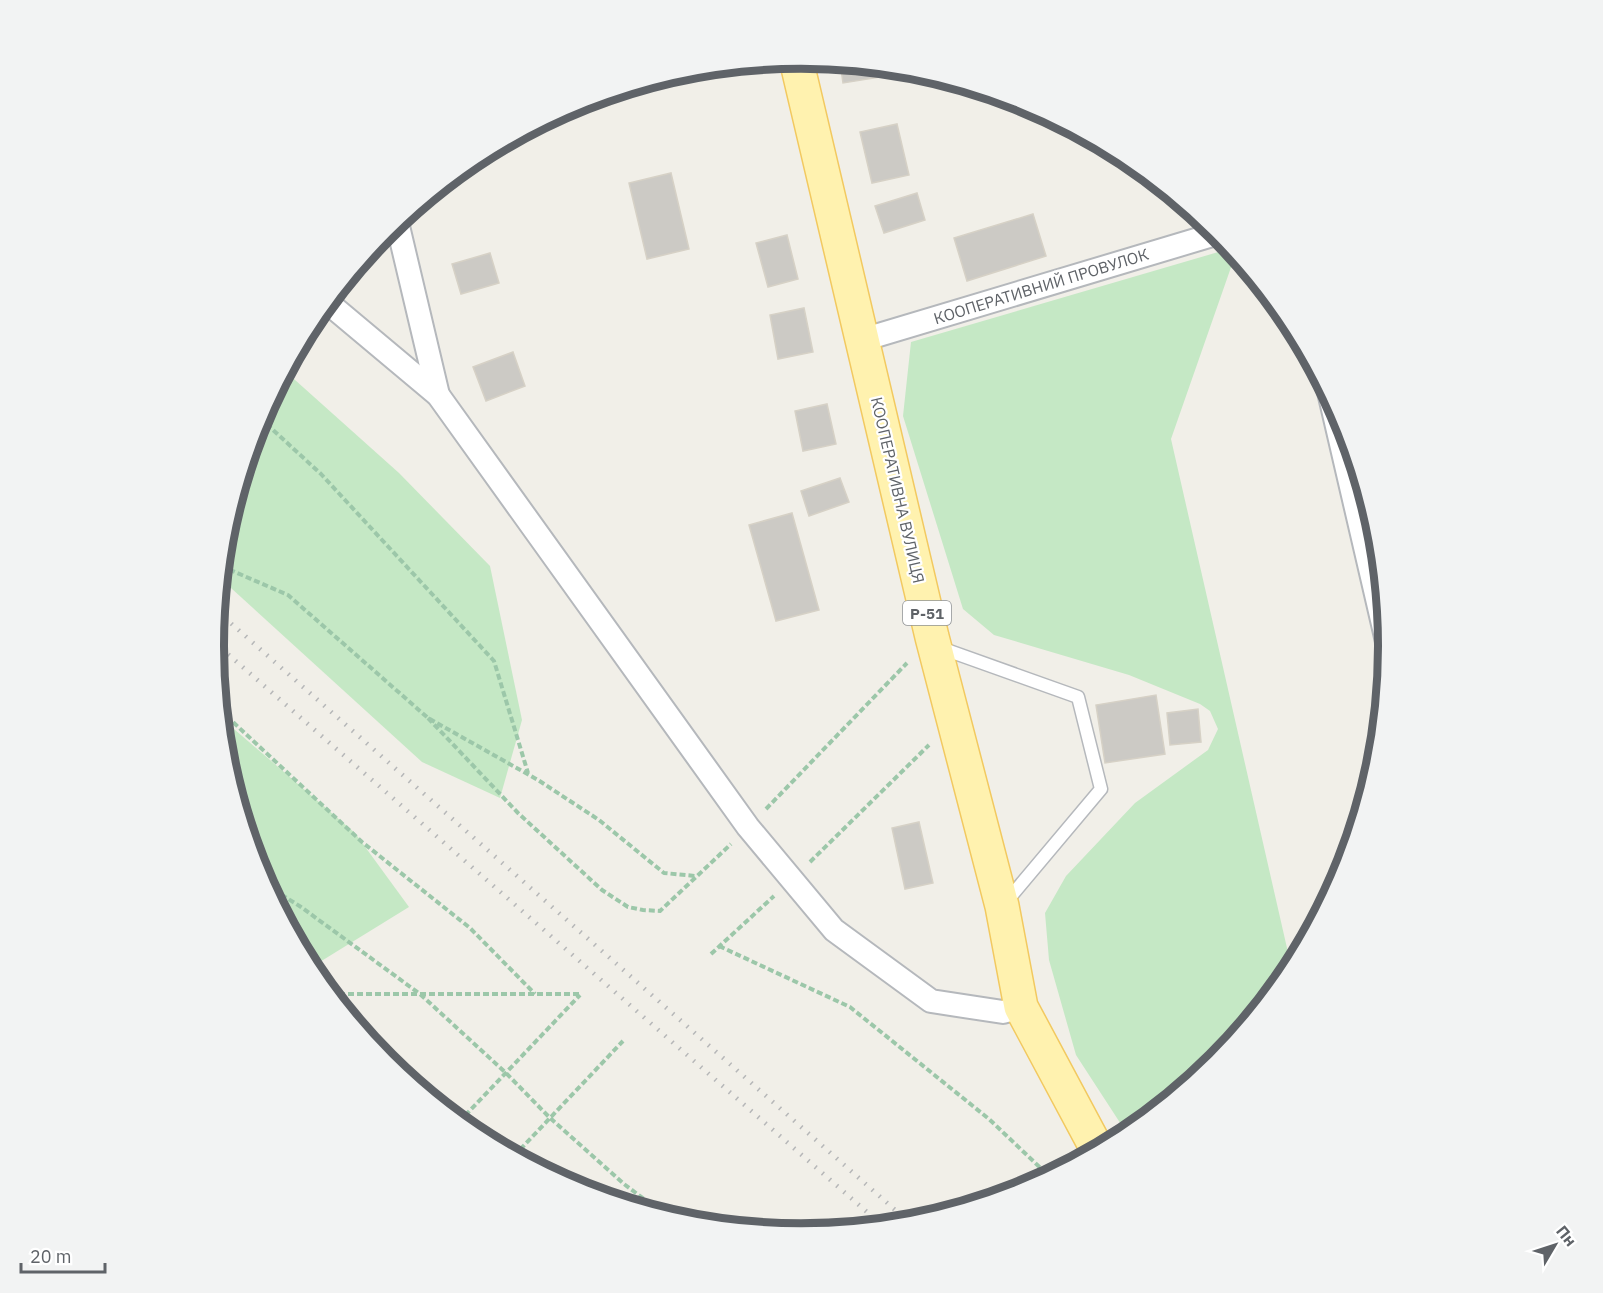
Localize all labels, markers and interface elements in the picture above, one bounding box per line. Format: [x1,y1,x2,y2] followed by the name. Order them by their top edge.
[931,244,1151,328] street label: КООПЕРАТИВНИЙ ПРОВУЛОК
[867,395,929,585] street label: КООПЕРАТИВНА ВУЛИЦЯ
[903,601,951,625] road number: Р-51
[1525,1215,1585,1275] north arrow
[1552,1221,1581,1250] text: Пн
[21,1236,105,1274] scale bar
[30,1245,72,1268] text: 20 m

